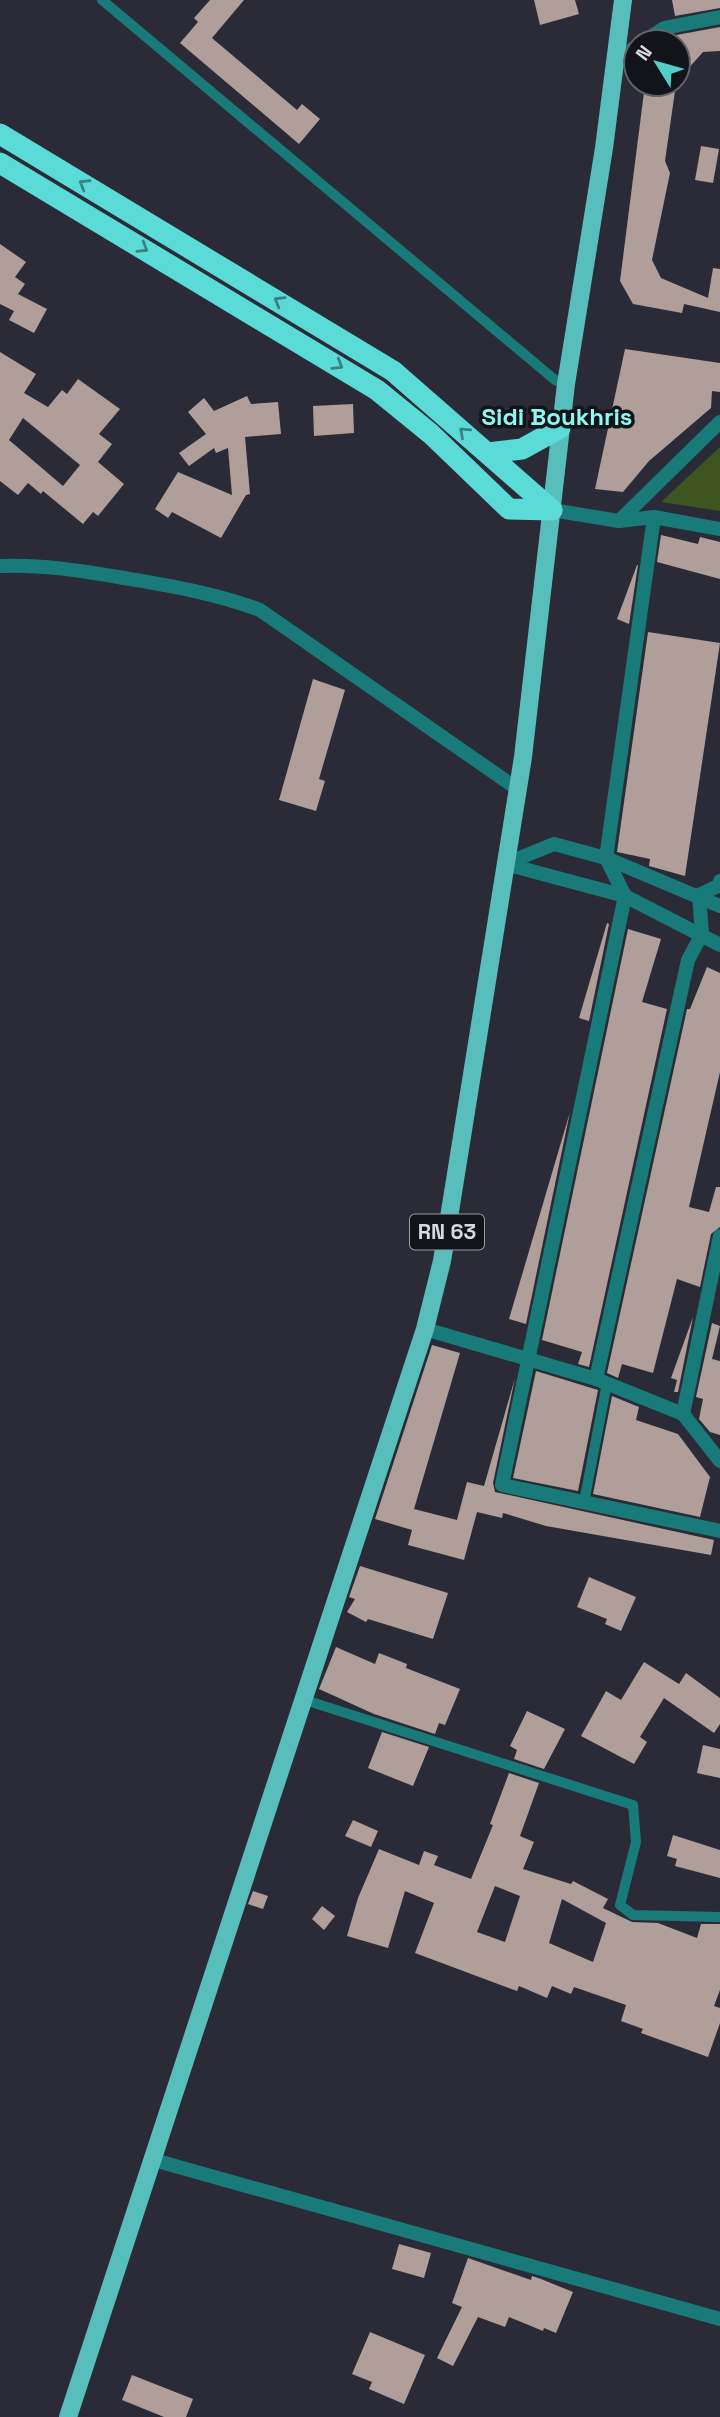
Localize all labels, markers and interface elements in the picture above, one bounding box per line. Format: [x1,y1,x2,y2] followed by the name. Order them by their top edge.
[622,28,692,98] north arrow
[630,40,658,66] text: N
[79,179,92,192] one-way arrow
[135,240,148,253] one-way arrow
[274,296,287,309] one-way arrow
[330,356,343,369] one-way arrow
[482,401,632,432] district label: Sidi Boukhris
[460,428,473,440] one-way arrow
[410,1214,484,1250] road number: RN 63

